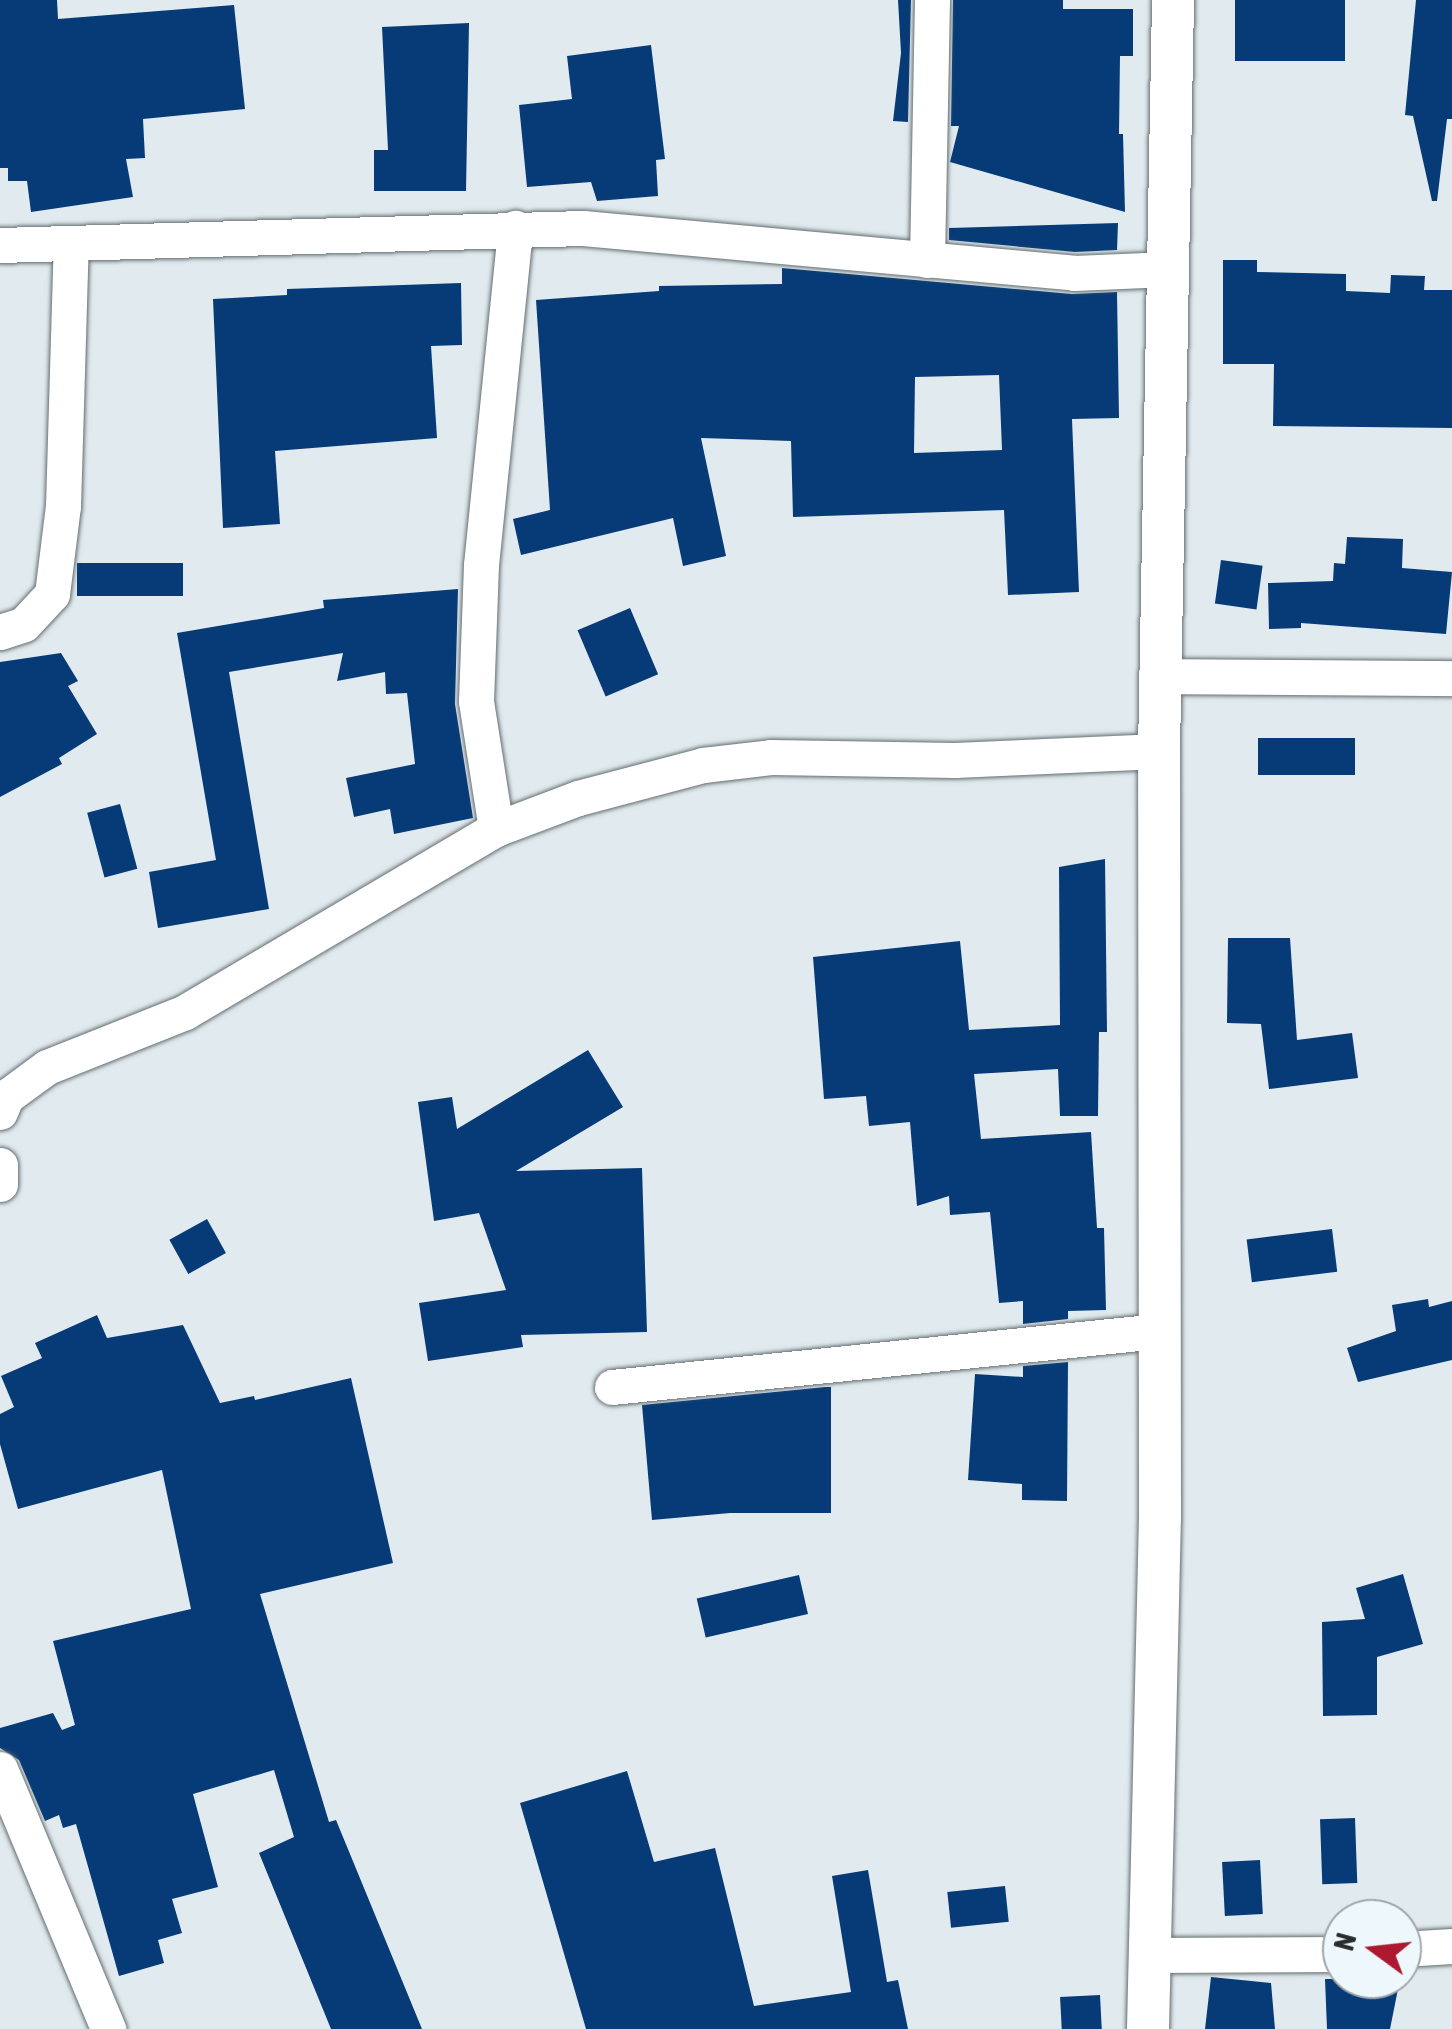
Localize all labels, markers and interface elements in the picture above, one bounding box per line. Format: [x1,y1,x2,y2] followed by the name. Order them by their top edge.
[1322,1899,1422,1999] north arrow
[1327,1930,1363,1954] text: N

